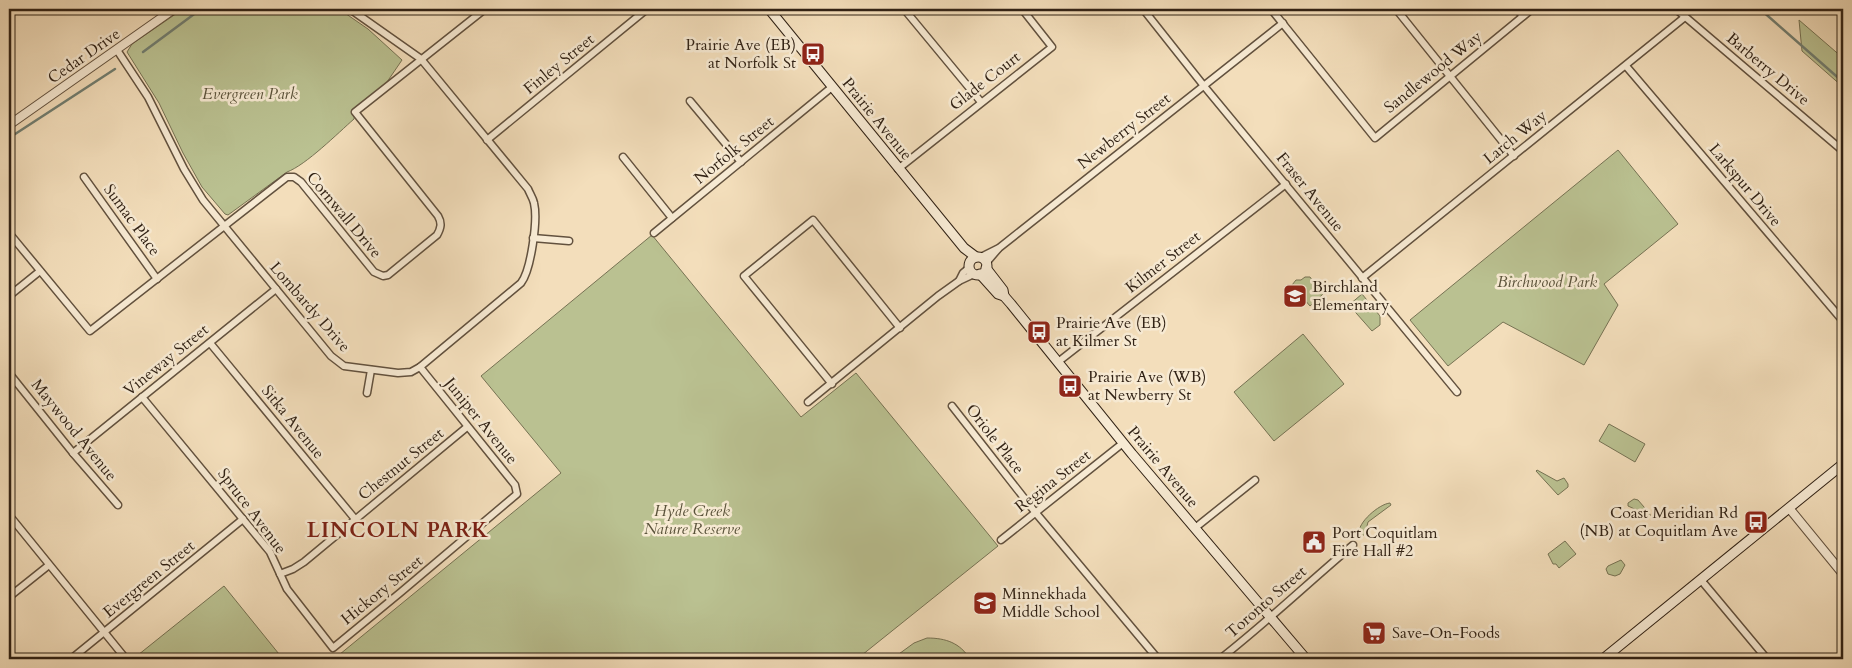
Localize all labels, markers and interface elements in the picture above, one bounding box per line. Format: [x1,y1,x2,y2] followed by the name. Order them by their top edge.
[43,23,125,89] street label: Cedar Drive
[1380,25,1487,118] street label: Sandlewood Way
[1722,28,1814,110] street label: Barberry Drive
[519,29,599,99] street label: Finley Street
[685,34,796,74] place label: Prairie Ave (EB) at Norfolk St
[800,41,826,67] bus stop icon: Prairie Ave (EB) at Norfolk St
[945,46,1025,116] street label: Glade Court
[837,73,917,165] street label: Prairie Avenue
[202,83,298,105] park label: Evergreen Park
[1073,88,1175,174] street label: Newberry Street
[1479,104,1552,169] street label: Larch Way
[689,111,779,189] street label: Norfolk Street
[1704,139,1786,231] street label: Larkspur Drive
[1271,148,1349,236] street label: Fraser Avenue
[301,167,387,263] street label: Cornwall Drive
[98,180,166,260] street label: Sumac Place
[1121,226,1205,298] street label: Kilmer Street
[265,257,355,357] street label: Lombardy Drive
[1497,271,1597,293] park label: Birchwood Park
[1312,276,1390,316] place label: Birchland Elementary
[1282,283,1308,309] school or university icon: Birchland Elementary
[1056,312,1167,352] place label: Prairie Ave (EB) at Kilmer St
[119,319,213,401] street label: Vineway Street
[1026,319,1052,345] bus stop icon: Prairie Ave (EB) at Kilmer St
[1088,366,1206,406] place label: Prairie Ave (WB) at Newberry St
[438,371,523,469] street label: Juniper Avenue
[1057,373,1083,399] bus stop icon: Prairie Ave (WB) at Newberry St
[26,374,122,486] street label: Maywood Avenue
[256,380,330,464] street label: Sitka Avenue
[961,399,1029,479] street label: Oriole Place
[1122,421,1204,513] street label: Prairie Avenue
[354,423,448,505] street label: Chestnut Street
[1011,444,1095,518] street label: Regina Street
[213,464,291,558] street label: Spruce Avenue
[644,500,741,540] park label: Hyde Creek Nature Reserve
[1579,502,1738,542] place label: Coast Meridian Rd (NB) at Coquitlam Ave
[1743,509,1769,535] bus stop icon: Coast Meridian Rd (NB) at Coquitlam Ave
[307,516,489,545] district label: LINCOLN PARK
[1332,522,1438,562] place label: Port Coquitlam Fire Hall #2
[1301,529,1327,555] public building icon: Port Coquitlam Fire Hall #2
[98,535,200,623] street label: Evergreen Street
[336,550,428,630] street label: Hickory Street
[1221,561,1311,643] street label: Toronto Street
[1002,583,1100,623] place label: Minnekhada Middle School
[972,590,998,616] school or university icon: Minnekhada Middle School
[1361,620,1387,646] supermarket icon: Save-On-Foods
[1392,622,1500,644] place label: Save-On-Foods

